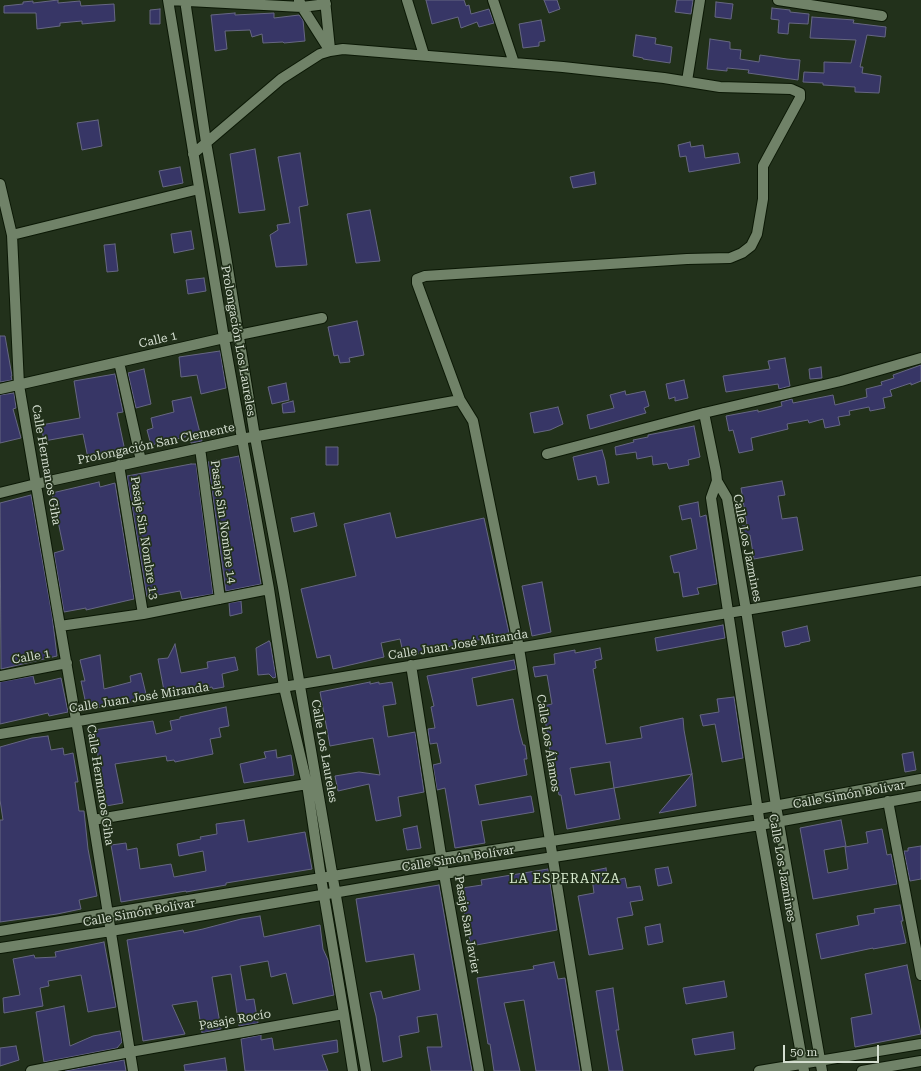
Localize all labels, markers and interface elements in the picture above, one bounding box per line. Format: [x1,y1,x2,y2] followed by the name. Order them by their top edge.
[218,265,258,417] street label: Prolongación Los Laureles
[137,329,179,351] street label: Calle 1
[28,404,64,526] street label: Calle Hermanos Giha
[76,420,236,468] street label: Prolongación San Clemente
[207,459,239,585] street label: Pasaje Sin Nombre 14
[127,475,161,601] street label: Pasaje Sin Nombre 13
[730,493,764,603] street label: Calle Los Jazmines
[387,627,529,663] street label: Calle Juan José Miranda
[11,647,51,667] street label: Calle 1
[68,680,210,716] street label: Calle Juan José Miranda
[533,693,563,793] street label: Calle Los Álamos
[308,698,340,804] street label: Calle Los Laureles
[83,724,117,846] street label: Calle Hermanos Giha
[792,778,906,812] street label: Calle Simón Bolívar
[765,813,799,923] street label: Calle Los Jazmines
[401,843,515,875] street label: Calle Simón Bolívar
[509,871,621,887] district label: LA ESPERANZA
[451,875,483,975] street label: Pasaje San Javier
[82,896,196,930] street label: Calle Simón Bolívar
[198,1007,272,1033] street label: Pasaje Rocío
[785,1037,881,1063] scale bar
[790,1045,817,1059] text: 50 m

